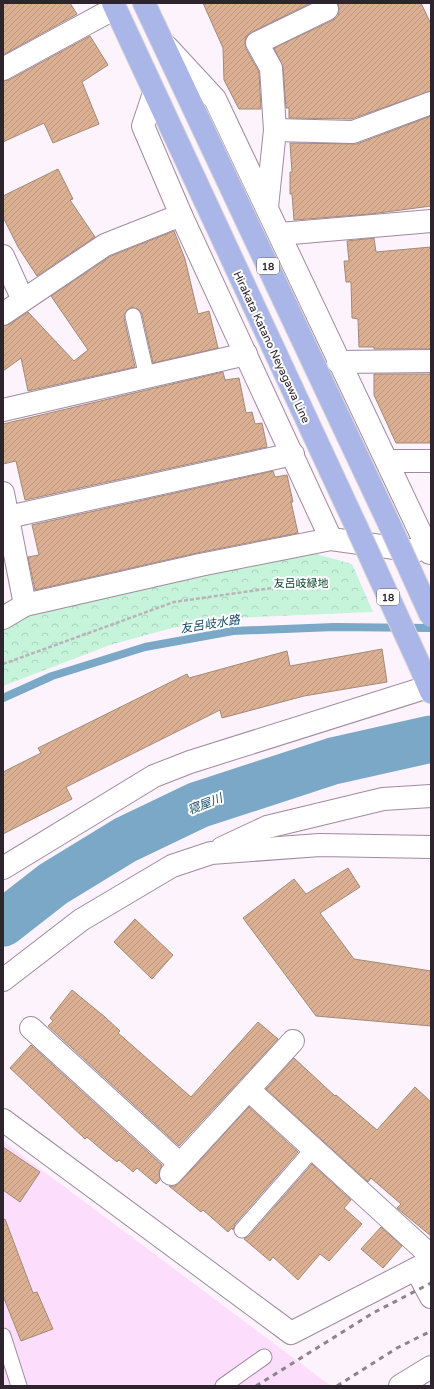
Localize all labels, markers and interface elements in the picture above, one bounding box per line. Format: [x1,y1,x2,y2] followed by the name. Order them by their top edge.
[257,258,279,274] road number: 18
[231,269,313,425] street label: Hirakata Katano Neyagawa Line
[274,577,329,590] park label: 友呂岐緑地
[377,589,399,605] road number: 18
[179,612,242,636] water label: 友呂岐水路
[186,790,226,817] water label: 寝屋川

